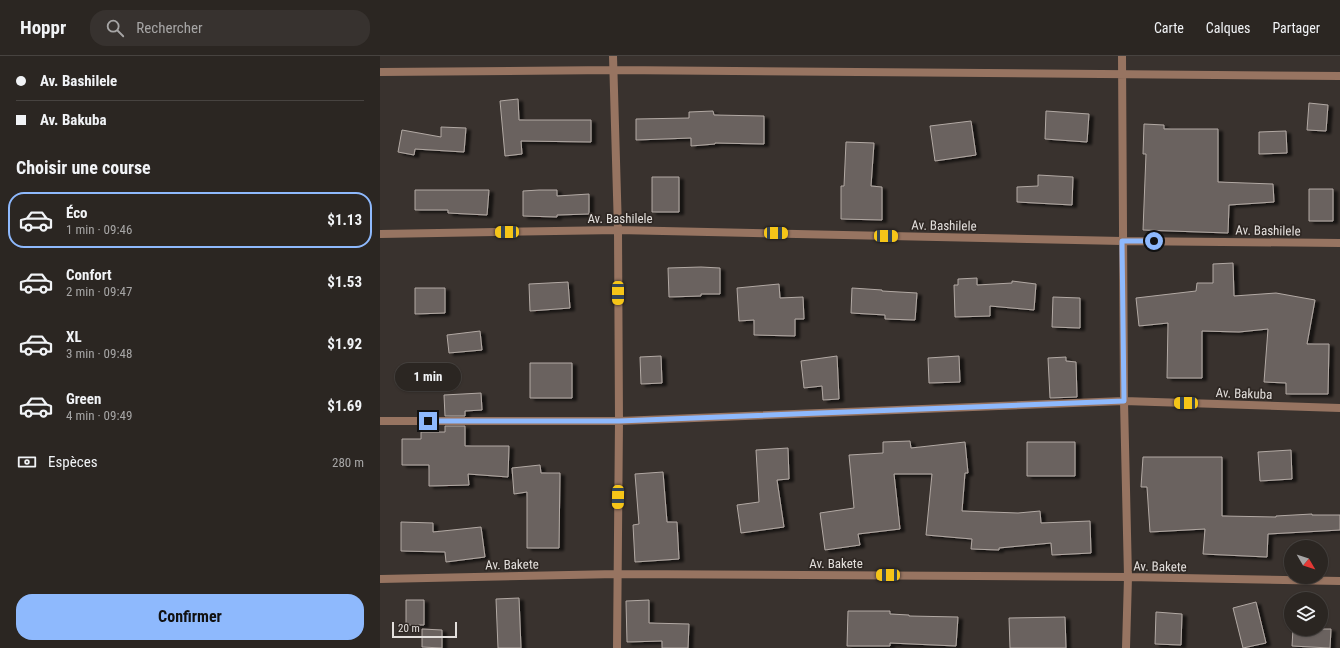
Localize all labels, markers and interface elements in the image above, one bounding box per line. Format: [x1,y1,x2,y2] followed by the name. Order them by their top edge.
[90,10,370,46] search box
[20,16,66,39] text: Hoppr
[104,17,126,39] icon: search
[136,19,203,37] text: Rechercher
[1154,20,1184,36] text: Carte
[1206,20,1250,36] text: Calques
[1272,20,1320,36] text: Partager
[40,72,117,90] text: Av. Bashilele
[40,111,106,129] text: Av. Bakuba
[16,157,151,178] text: Choisir une course
[18,202,54,238] icon: car
[66,204,88,222] text: Éco
[327,211,362,229] text: $1.13
[587,211,653,226] street label: Av. Bashilele
[911,217,977,234] street label: Av. Bashilele
[66,222,132,237] text: 1 min · 09:46
[1235,222,1301,239] street label: Av. Bashilele
[495,226,519,238] car
[764,227,788,239] car
[874,230,898,242] car
[1145,232,1163,250] route start
[18,264,54,300] icon: car
[66,266,112,284] text: Confort
[327,273,362,291] text: $1.53
[612,281,624,305] car
[66,284,132,299] text: 2 min · 09:47
[18,326,54,362] icon: car
[66,328,82,346] text: XL
[327,335,362,353] text: $1.92
[66,346,132,361] text: 3 min · 09:48
[395,363,461,391] callout: 1 min
[414,369,442,384] text: 1 min
[1215,385,1273,402] street label: Av. Bakuba
[18,388,54,424] icon: car
[66,390,101,408] text: Green
[327,397,362,415] text: $1.69
[1174,397,1198,409] car
[66,408,132,423] text: 4 min · 09:49
[419,412,437,430] route end
[16,451,38,473] icon: cash
[48,453,98,471] text: Espèces
[332,455,364,470] text: 280 m
[612,485,624,509] car
[1284,540,1328,584] north arrow
[1284,540,1328,636] map controls
[809,556,863,571] street label: Av. Bakete
[485,557,539,572] street label: Av. Bakete
[1133,559,1187,574] street label: Av. Bakete
[876,569,900,581] car
[1284,592,1328,636] button: layers
[16,594,364,640] button: Confirmer
[392,620,457,639] scale bar
[398,622,420,635] text: 20 m

